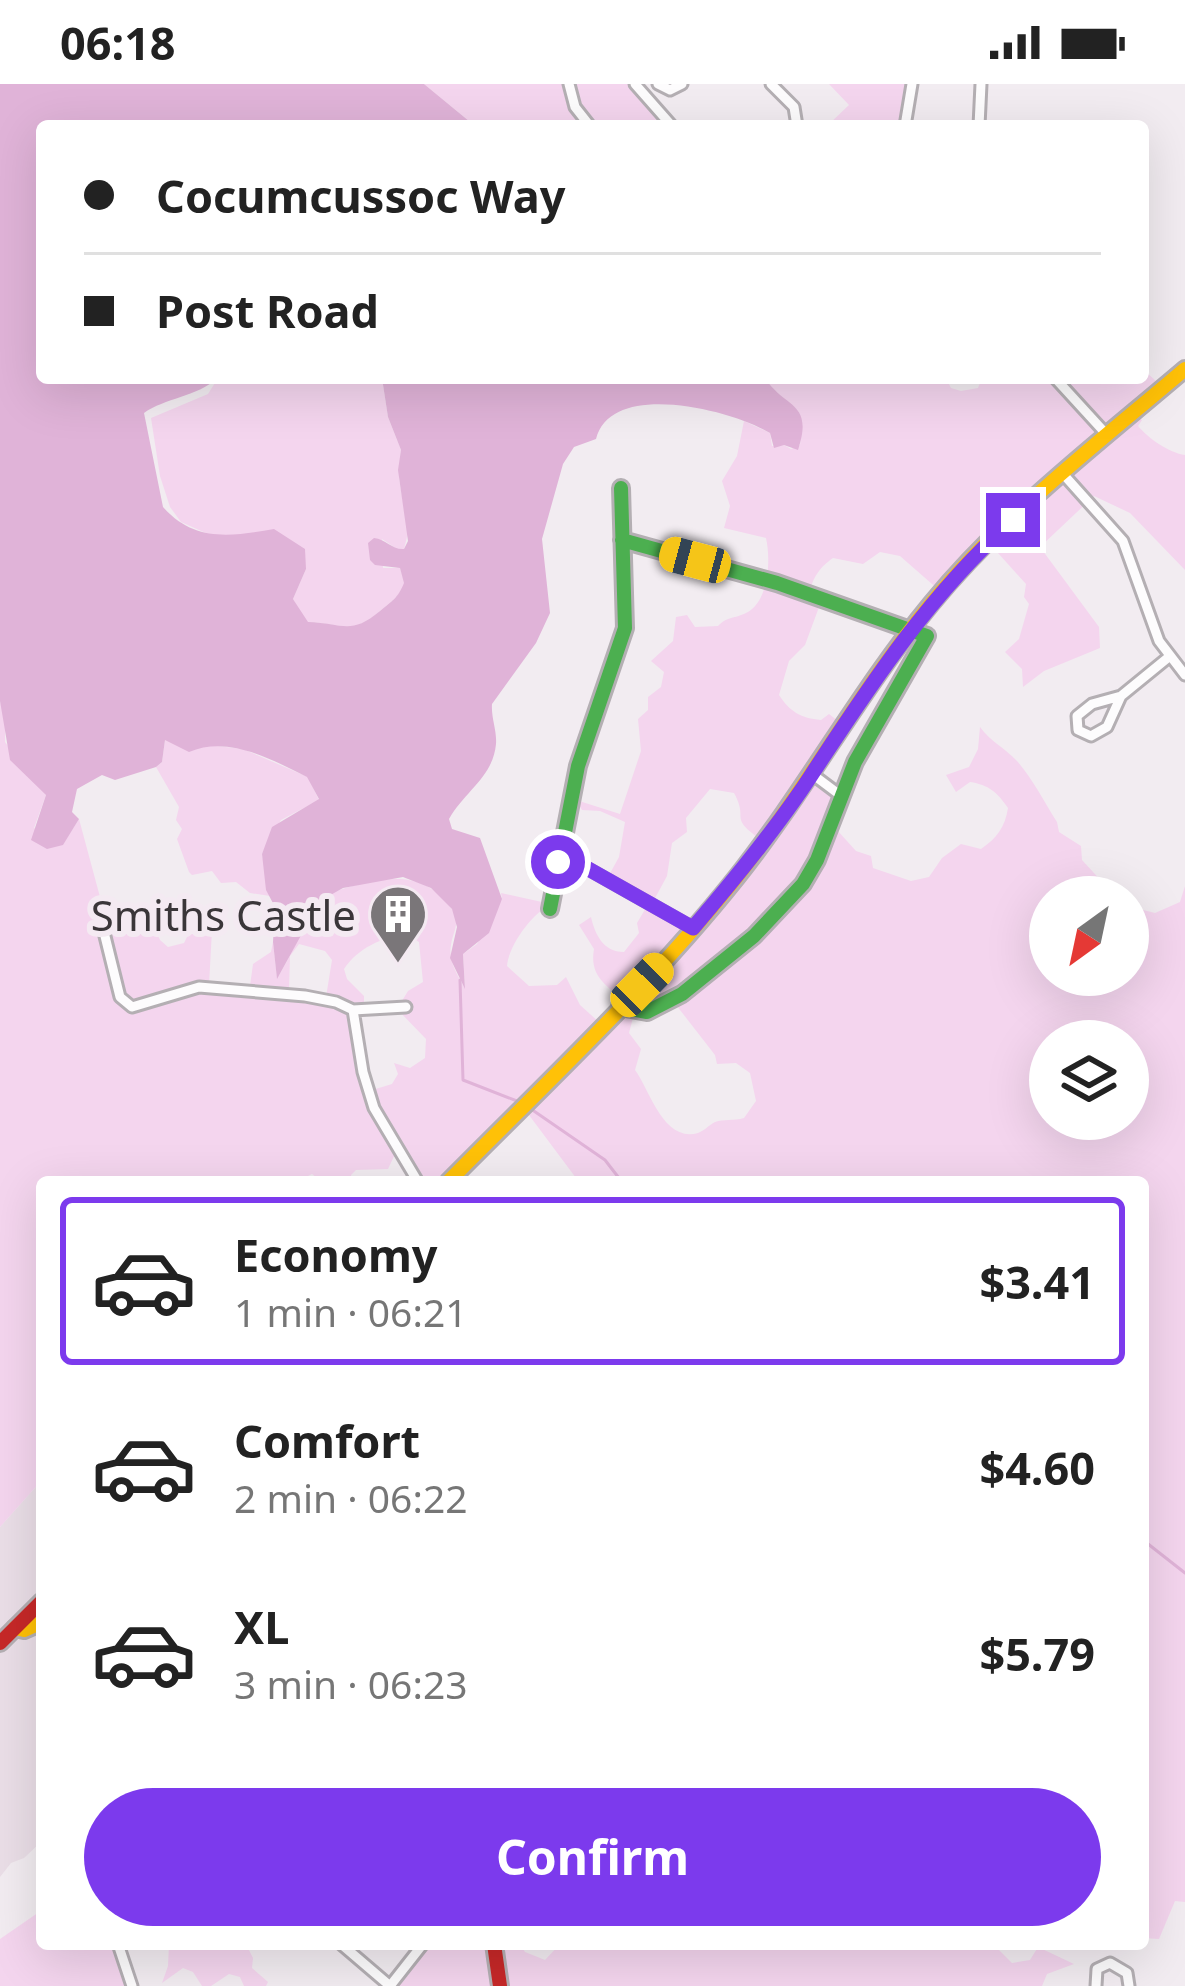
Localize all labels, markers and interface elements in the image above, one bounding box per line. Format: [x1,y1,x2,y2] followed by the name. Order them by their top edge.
[60,12,176,73] text: 06:18
[156,165,565,226] text: Cocumcussoc Way
[156,280,379,341] text: Post Road
[986,493,1040,547] route end
[656,533,734,587] car
[531,835,585,889] route start
[1029,876,1149,996] north arrow
[1029,876,1149,1140] map controls
[367,883,429,965] building icon: Smiths Castle
[91,886,356,943] place label: Smiths Castle
[604,947,680,1023] car
[1029,1020,1149,1140] button: layers
[234,1224,438,1285] text: Economy
[90,1227,198,1335] icon: car
[979,1251,1095,1312] text: $3.41
[234,1285,468,1338] text: 1 min · 06:21
[234,1410,420,1471] text: Comfort
[90,1413,198,1521] icon: car
[979,1437,1095,1498] text: $4.60
[234,1471,468,1524] text: 2 min · 06:22
[234,1596,289,1657] text: XL
[90,1599,198,1707] icon: car
[979,1623,1095,1684] text: $5.79
[234,1657,468,1710] text: 3 min · 06:23
[84,1788,1101,1926] button: Confirm

